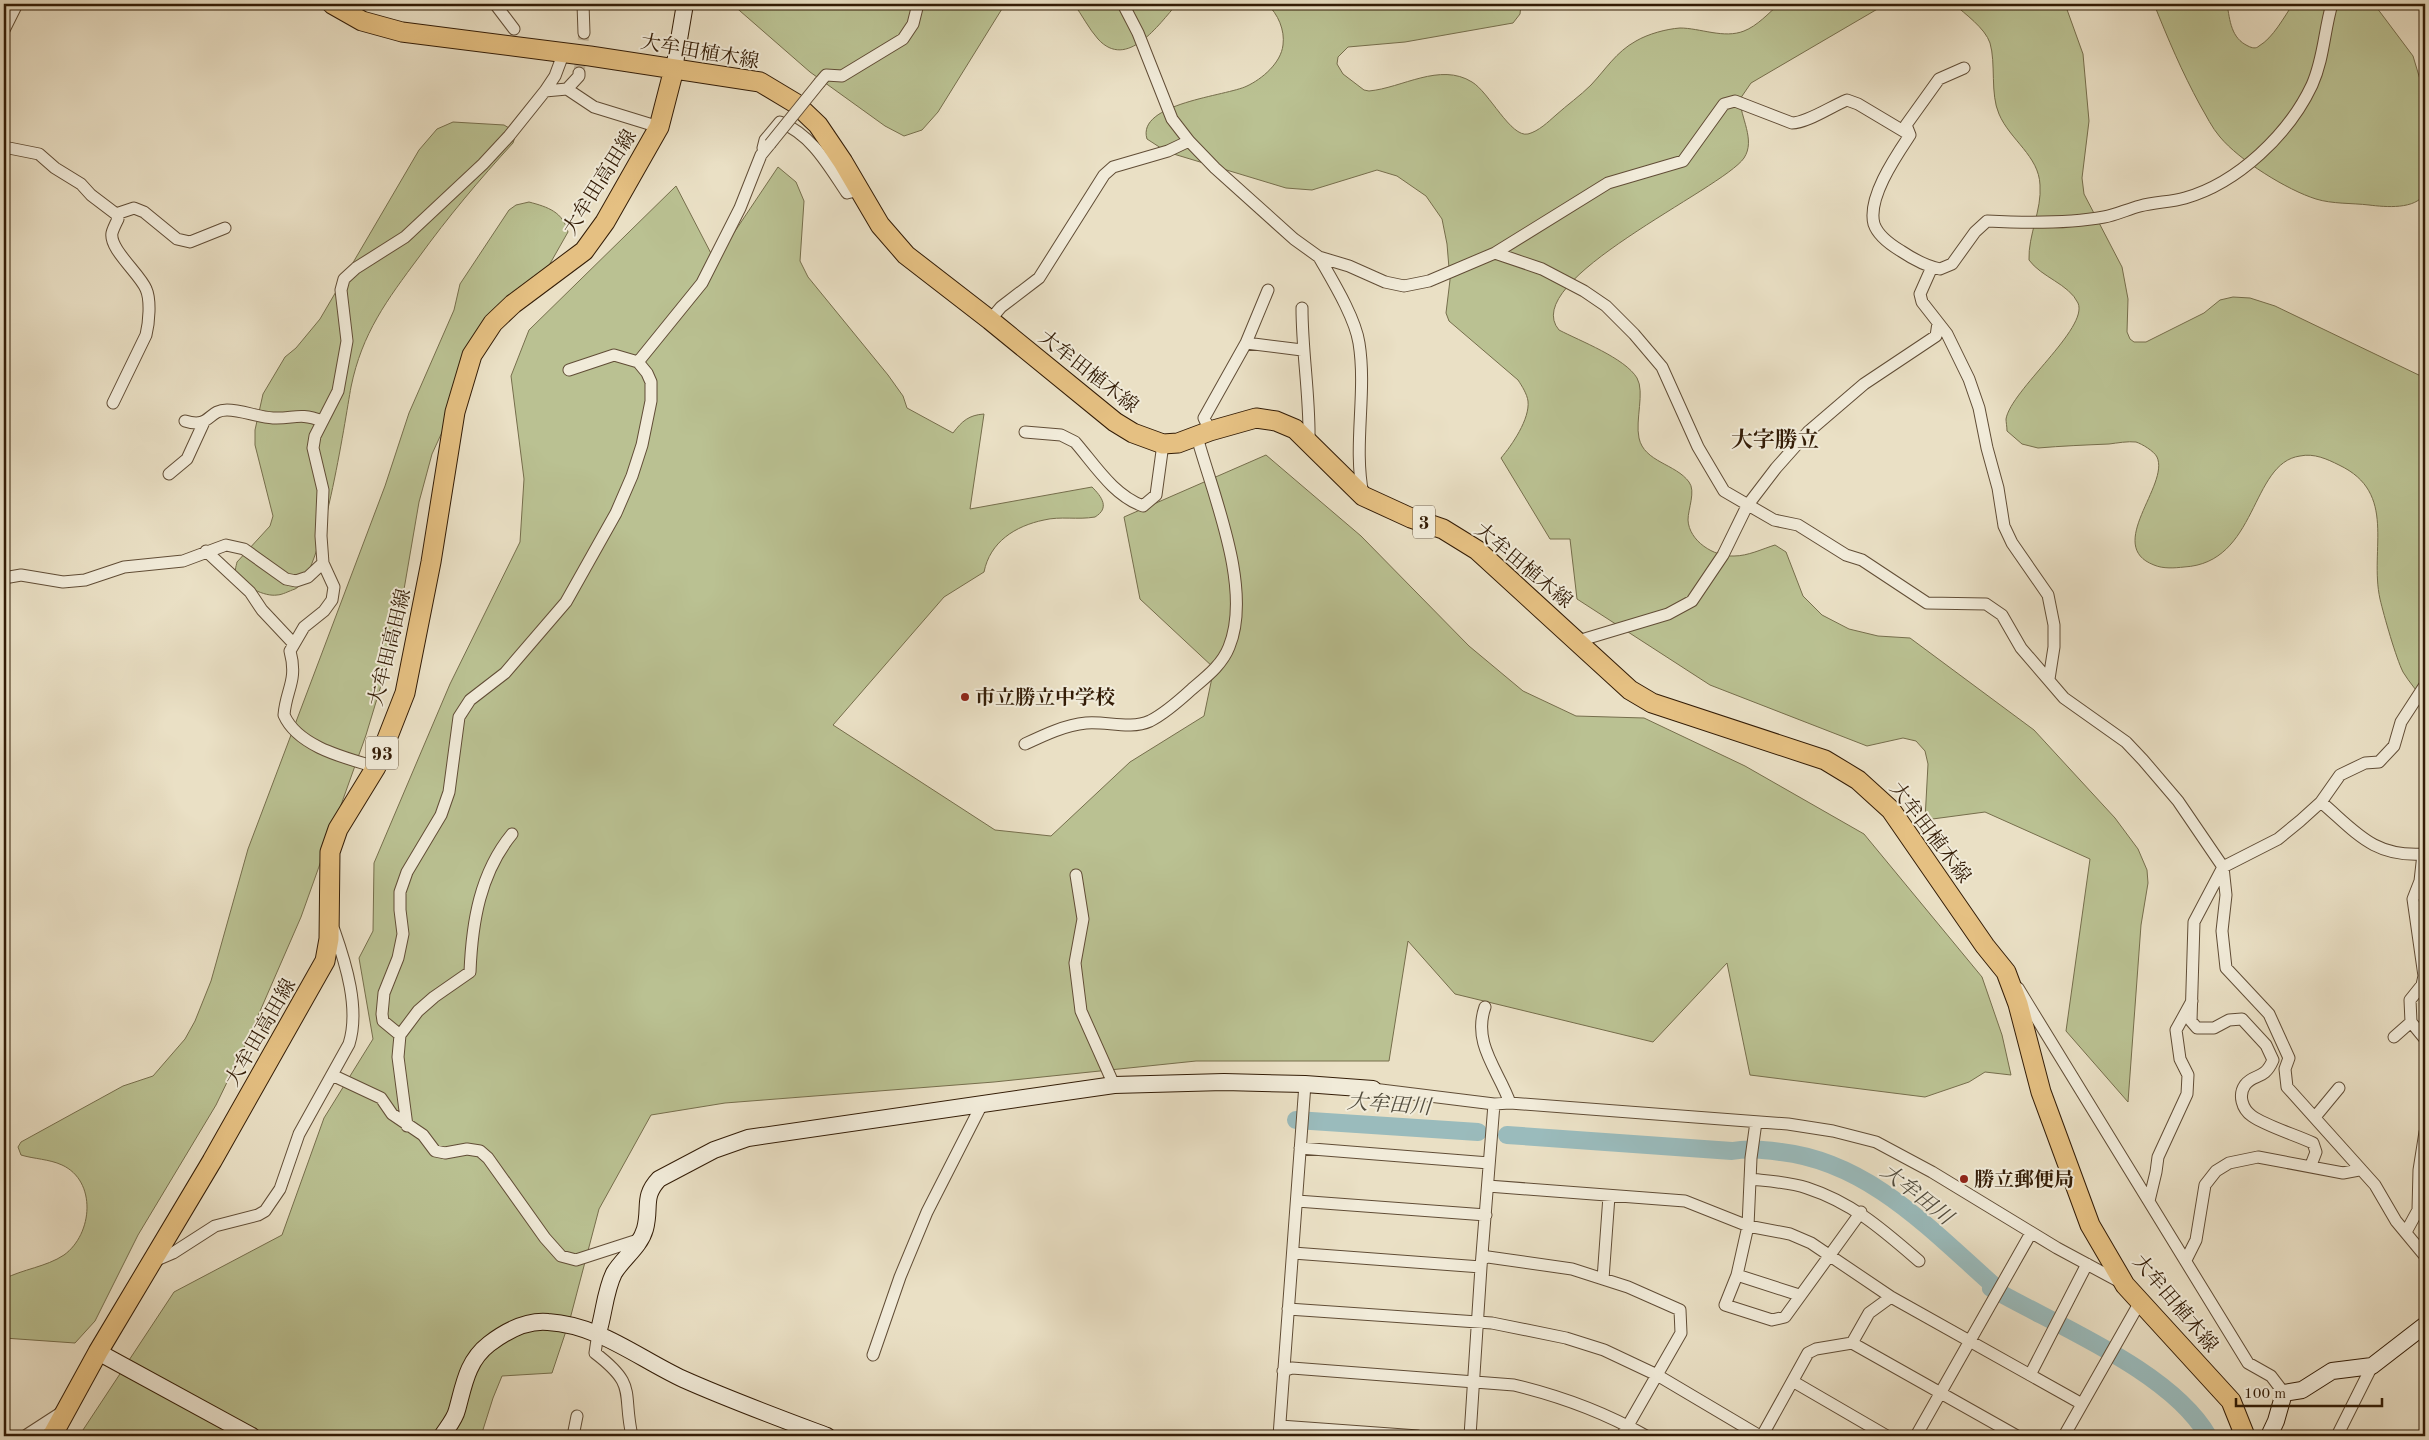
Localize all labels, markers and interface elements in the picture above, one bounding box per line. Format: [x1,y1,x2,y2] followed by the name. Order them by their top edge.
[639,31,761,73] street label: 大牟田植木線
[559,126,641,239] street label: 大牟田高田線
[1034,326,1142,417] street label: 大牟田植木線
[1731,428,1819,452] district label: 大字勝立
[1413,506,1435,538] road number: 3
[1470,519,1576,613] street label: 大牟田植木線
[365,586,415,708] street label: 大牟田高田線
[975,687,1115,709] place label: 市立勝立中学校
[959,691,971,703] marker: 市立勝立中学校
[366,736,398,770] road number: 93
[1885,778,1975,887] street label: 大牟田植木線
[221,975,300,1090] street label: 大牟田高田線
[1346,1090,1434,1119] water label: 大牟田川
[1877,1159,1958,1231] water label: 大牟田川
[1974,1169,2074,1191] place label: 勝立郵便局
[1958,1173,1970,1185] marker: 勝立郵便局
[2128,1251,2222,1357] street label: 大牟田植木線
[2236,1375,2383,1407] scale bar
[2244,1387,2286,1402] text: 100 m

